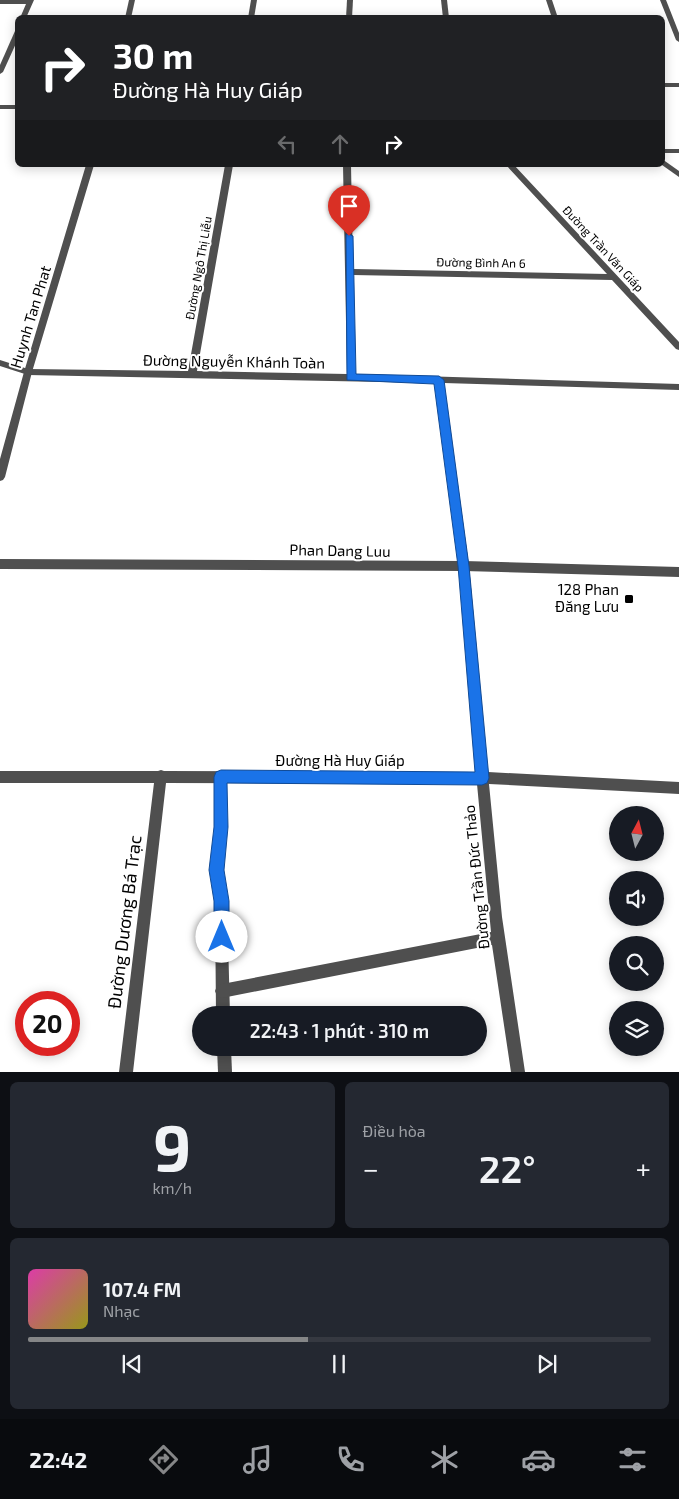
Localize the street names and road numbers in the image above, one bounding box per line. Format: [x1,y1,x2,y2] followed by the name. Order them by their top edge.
[560,203,647,294] street label: Đường Trần Văn Giáp
[182,215,215,321] street label: Đường Ngô Thị Liễu
[436,254,526,270] street label: Đường Bình An 6
[6,263,54,370] street label: Huynh Tan Phat
[143,350,325,372] street label: Đường Nguyễn Khánh Toàn
[289,540,391,560] street label: Phan Dang Luu
[275,751,405,769] street label: Đường Hà Huy Giáp
[459,804,493,950] street label: Đường Trần Đức Thảo
[102,834,146,1010] street label: Đường Dương Bá Trạc

